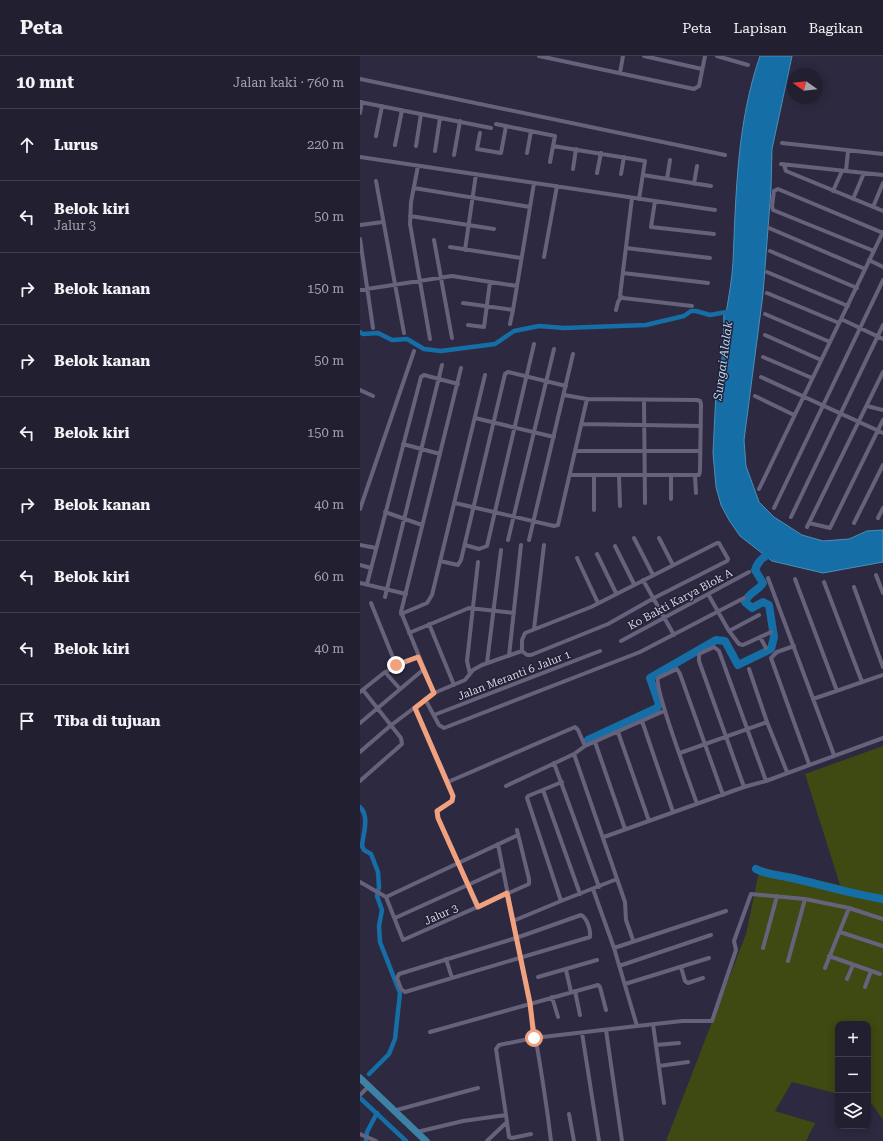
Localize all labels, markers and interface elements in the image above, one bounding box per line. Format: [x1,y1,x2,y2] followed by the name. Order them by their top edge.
[20,16,63,39] text: Peta
[682,20,711,36] text: Peta
[733,20,787,36] text: Lapisan
[809,20,863,36] text: Bagikan
[787,68,823,104] north arrow
[16,72,74,92] text: 10 mnt
[233,75,344,90] text: Jalan kaki · 760 m
[16,134,38,156] icon: ahead
[54,136,98,154] text: Lurus
[307,137,344,152] text: 220 m
[54,200,130,218] text: Belok kiri
[16,206,38,228] icon: left
[314,209,344,224] text: 50 m
[54,218,96,233] text: Jalur 3
[16,278,38,300] icon: right
[54,280,150,298] text: Belok kanan
[307,281,344,296] text: 150 m
[710,320,736,402] water label: Sungai Alalak
[16,350,38,372] icon: right
[54,352,150,370] text: Belok kanan
[314,353,344,368] text: 50 m
[16,422,38,444] icon: left
[54,424,130,442] text: Belok kiri
[307,425,344,440] text: 150 m
[16,494,38,516] icon: right
[54,496,150,514] text: Belok kanan
[314,497,344,512] text: 40 m
[16,566,38,588] icon: left
[626,566,735,633] street label: Ko Bakti Karya Blok A
[54,568,130,586] text: Belok kiri
[314,569,344,584] text: 60 m
[16,638,38,660] icon: left
[54,640,130,658] text: Belok kiri
[314,641,344,656] text: 40 m
[456,648,573,703] street label: Jalan Meranti 6 Jalur 1
[387,656,405,674] route end
[16,710,38,732] icon: arrive
[54,712,161,730] text: Tiba di tujuan
[422,901,460,928] street label: Jalur 3
[835,1021,871,1129] map controls
[835,1021,871,1057] button: +
[525,1029,543,1047] route start
[835,1057,871,1093] button: −
[835,1093,871,1129] button: layers

